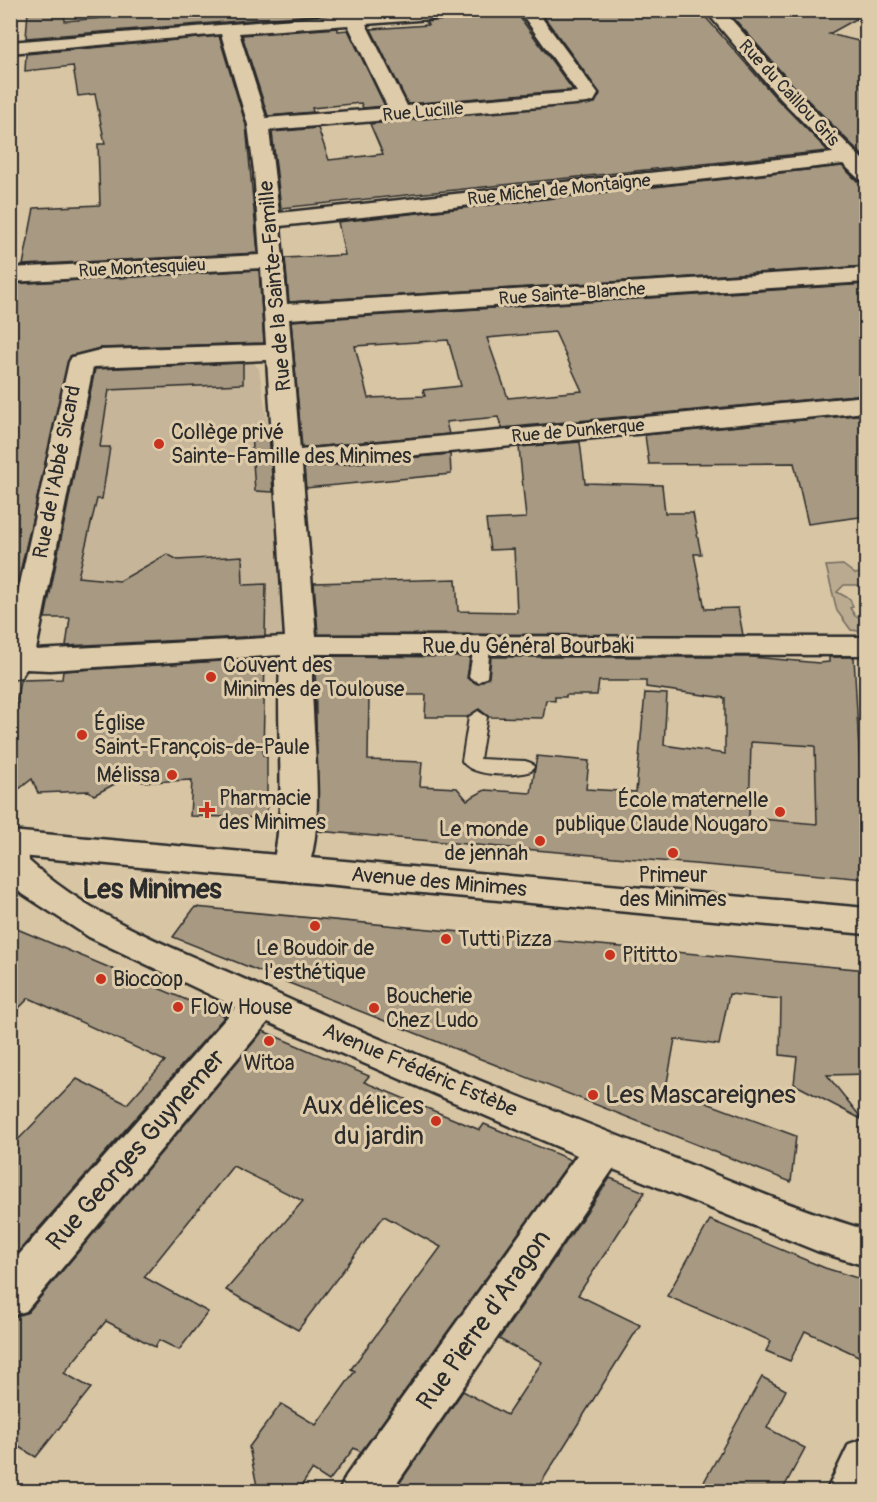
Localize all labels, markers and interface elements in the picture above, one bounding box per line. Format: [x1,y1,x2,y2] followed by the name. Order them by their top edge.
[734,35,844,151] street label: Rue du Caillou Gris
[382,97,465,127] street label: Rue Lucille
[466,169,652,211] street label: Rue Michel de Montaigne
[252,179,298,392] street label: Rue de la Sainte-Famille
[78,253,206,283] street label: Rue Montesquieu
[498,277,646,311] street label: Rue Sainte-Blanche
[27,383,87,561] street label: Rue de l'Abbé Sicard
[511,414,646,448] street label: Rue de Dunkerque
[171,419,412,470] place label: Collège privé Sainte-Famille des Minimes
[152,437,166,451] marker: Collège privé Sainte-Famille des Minimes
[422,633,634,660] street label: Rue du Général Bourbaki
[223,652,405,703] place label: Couvent des Minimes de Toulouse
[204,670,218,684] marker: Couvent des Minimes de Toulouse
[94,710,310,761] place label: Église Saint-François-de-Paule
[75,728,89,742] marker: Église Saint-François-de-Paule
[96,762,160,789] place label: Mélissa
[165,768,179,782] marker: Mélissa
[219,785,327,836] place label: Pharmacie des Minimes
[555,787,769,838] place label: École maternelle publique Claude Nougaro
[200,803,214,817] marker: Pharmacie des Minimes
[773,805,787,819] marker: École maternelle publique Claude Nougaro
[439,816,529,867] place label: Le monde de jennah
[533,834,547,848] marker: Le monde de jennah
[666,846,680,860] marker: Primeur des Minimes
[350,861,528,903] street label: Avenue des Minimes
[620,862,727,913] place label: Primeur des Minimes
[82,873,223,906] district label: Les Minimes
[308,919,322,933] marker: Le Boudoir de l'esthétique
[458,926,552,953] place label: Tutti Pizza
[439,932,453,946] marker: Tutti Pizza
[256,935,375,986] place label: Le Boudoir de l'esthétique
[622,942,678,969] place label: Pititto
[603,948,617,962] marker: Pititto
[113,966,183,993] place label: Biocoop
[94,972,108,986] marker: Biocoop
[386,983,478,1034] place label: Boucherie Chez Ludo
[190,994,293,1021] place label: Flow House
[171,1000,185,1014] marker: Flow House
[367,1001,381,1015] marker: Boucherie Chez Ludo
[319,1017,522,1124] street label: Avenue Frédéric Estèbe
[262,1034,276,1048] marker: Witoa
[40,1042,233,1257] street label: Rue Georges Guynemer
[243,1050,295,1077] place label: Witoa
[605,1079,796,1111] place label: Les Mascareignes
[586,1088,600,1102] marker: Les Mascareignes
[301,1090,424,1152] place label: Aux délices du jardin
[429,1114,443,1128] marker: Aux délices du jardin
[410,1224,558,1416] street label: Rue Pierre d'Aragon

